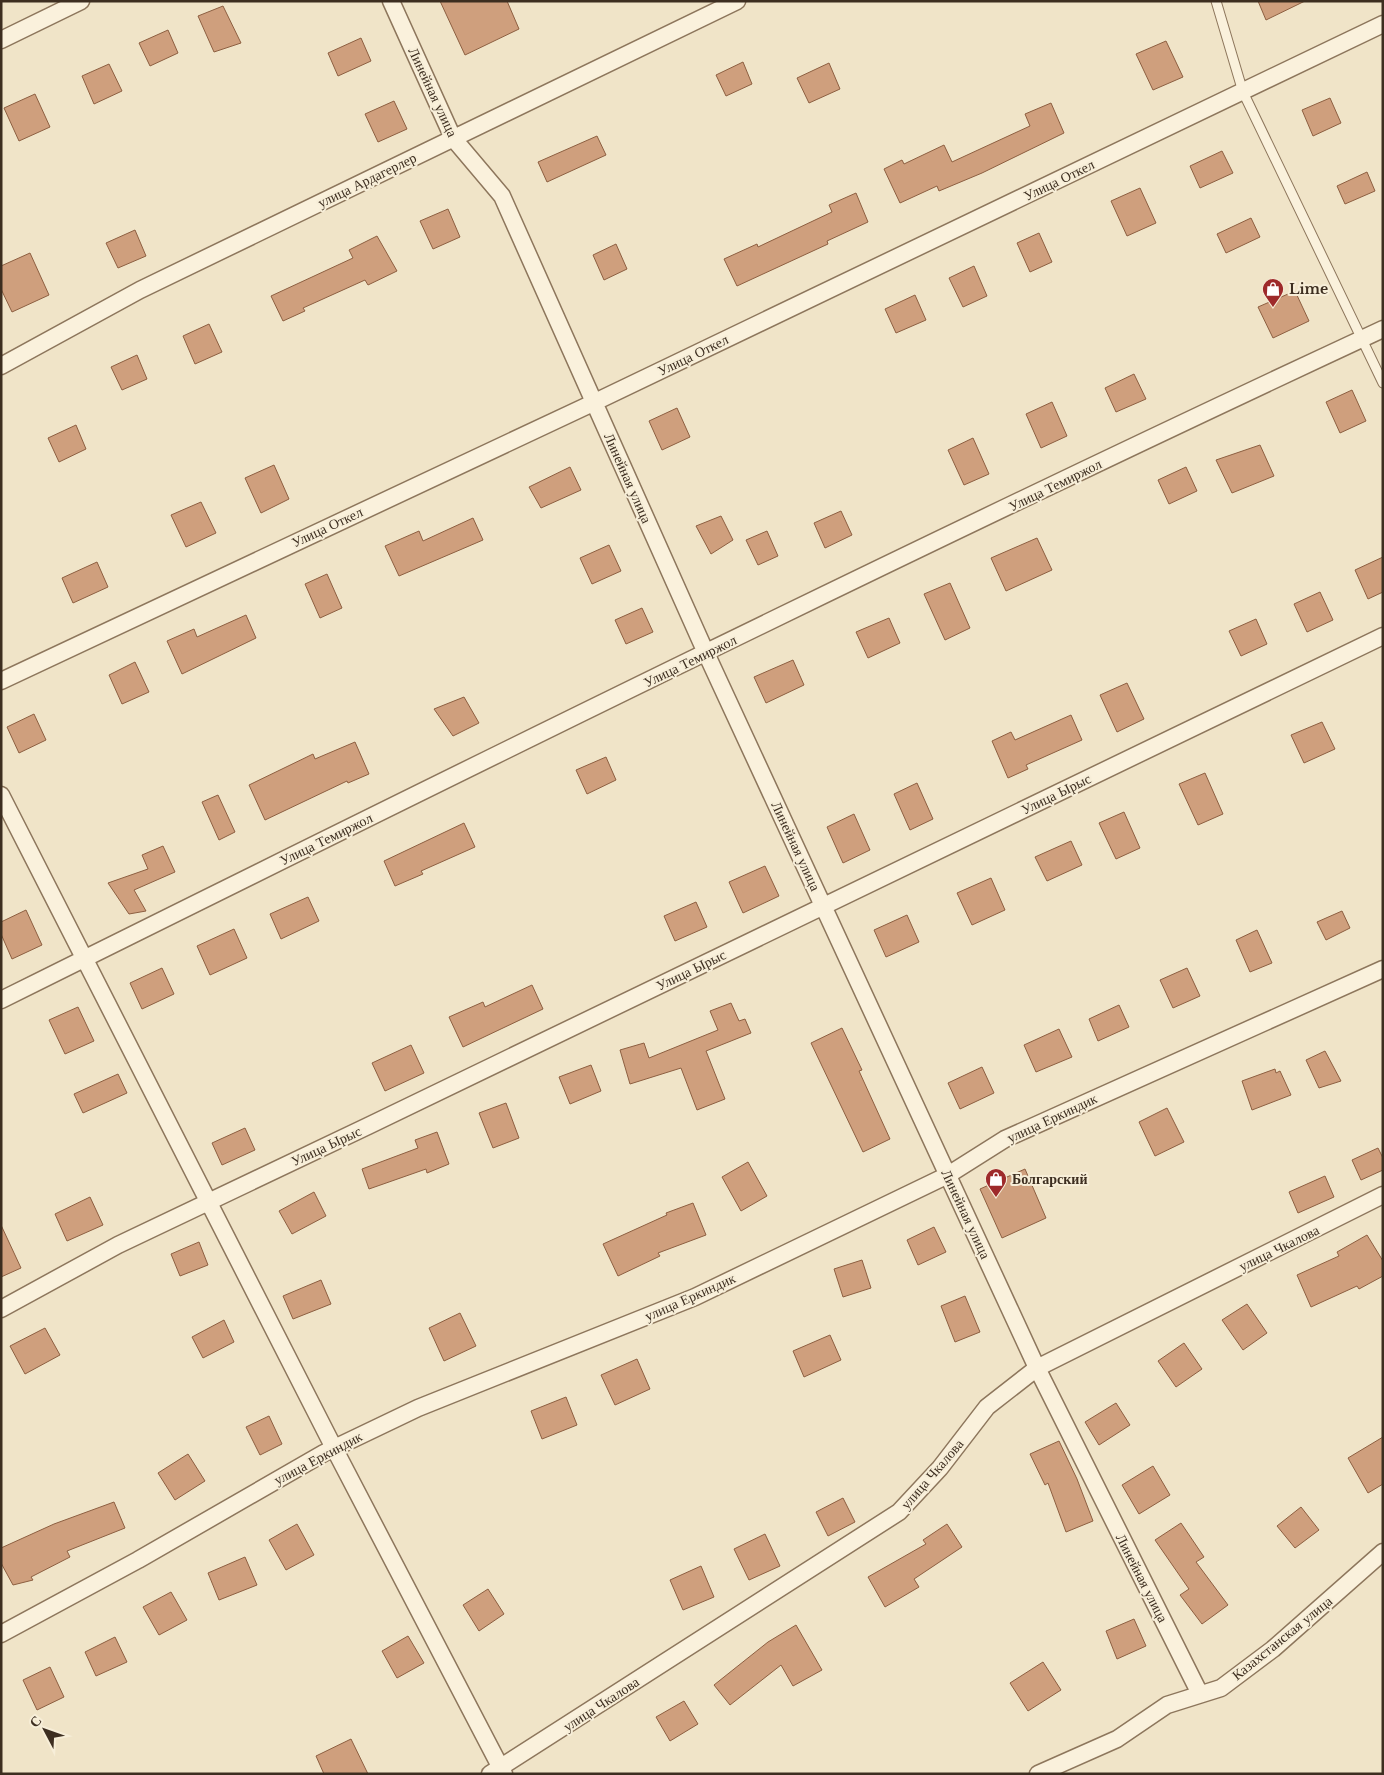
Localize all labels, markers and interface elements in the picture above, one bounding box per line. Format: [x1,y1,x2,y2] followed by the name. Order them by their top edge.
[404,44,462,140] street label: Линейная улица
[315,148,419,212] street label: улица Ардагерлер
[1021,155,1097,205] street label: Улица Откел
[1261,277,1285,308] shop icon: Lime
[1289,280,1328,298] place label: Lime
[655,330,731,380] street label: Улица Откел
[600,430,656,527] street label: Линейная улица
[1006,455,1104,515] street label: Улица Темиржол
[289,503,365,551] street label: Улица Откел
[641,631,739,691] street label: Улица Темиржол
[1018,769,1094,819] street label: Улица Ырыс
[767,798,825,894] street label: Линейная улица
[277,809,375,869] street label: Улица Темиржол
[653,945,729,995] street label: Улица Ырыс
[1004,1089,1100,1147] street label: улица Еркиндик
[288,1122,364,1170] street label: Улица Ырыс
[937,1166,995,1262] street label: Линейная улица
[984,1167,1008,1198] shop icon: Болгарский
[1012,1170,1087,1188] place label: Болгарский
[1236,1220,1323,1275] street label: улица Чкалова
[642,1269,738,1325] street label: улица Еркиндик
[271,1427,365,1489] street label: улица Еркиндик
[897,1435,968,1513] street label: улица Чкалова
[1112,1531,1172,1626] street label: Линейная улица
[1228,1592,1336,1684] street label: Казахстанская улица
[560,1672,643,1735] street label: улица Чкалова
[20,1705,70,1755] north arrow
[25,1712,45,1731] text: С

